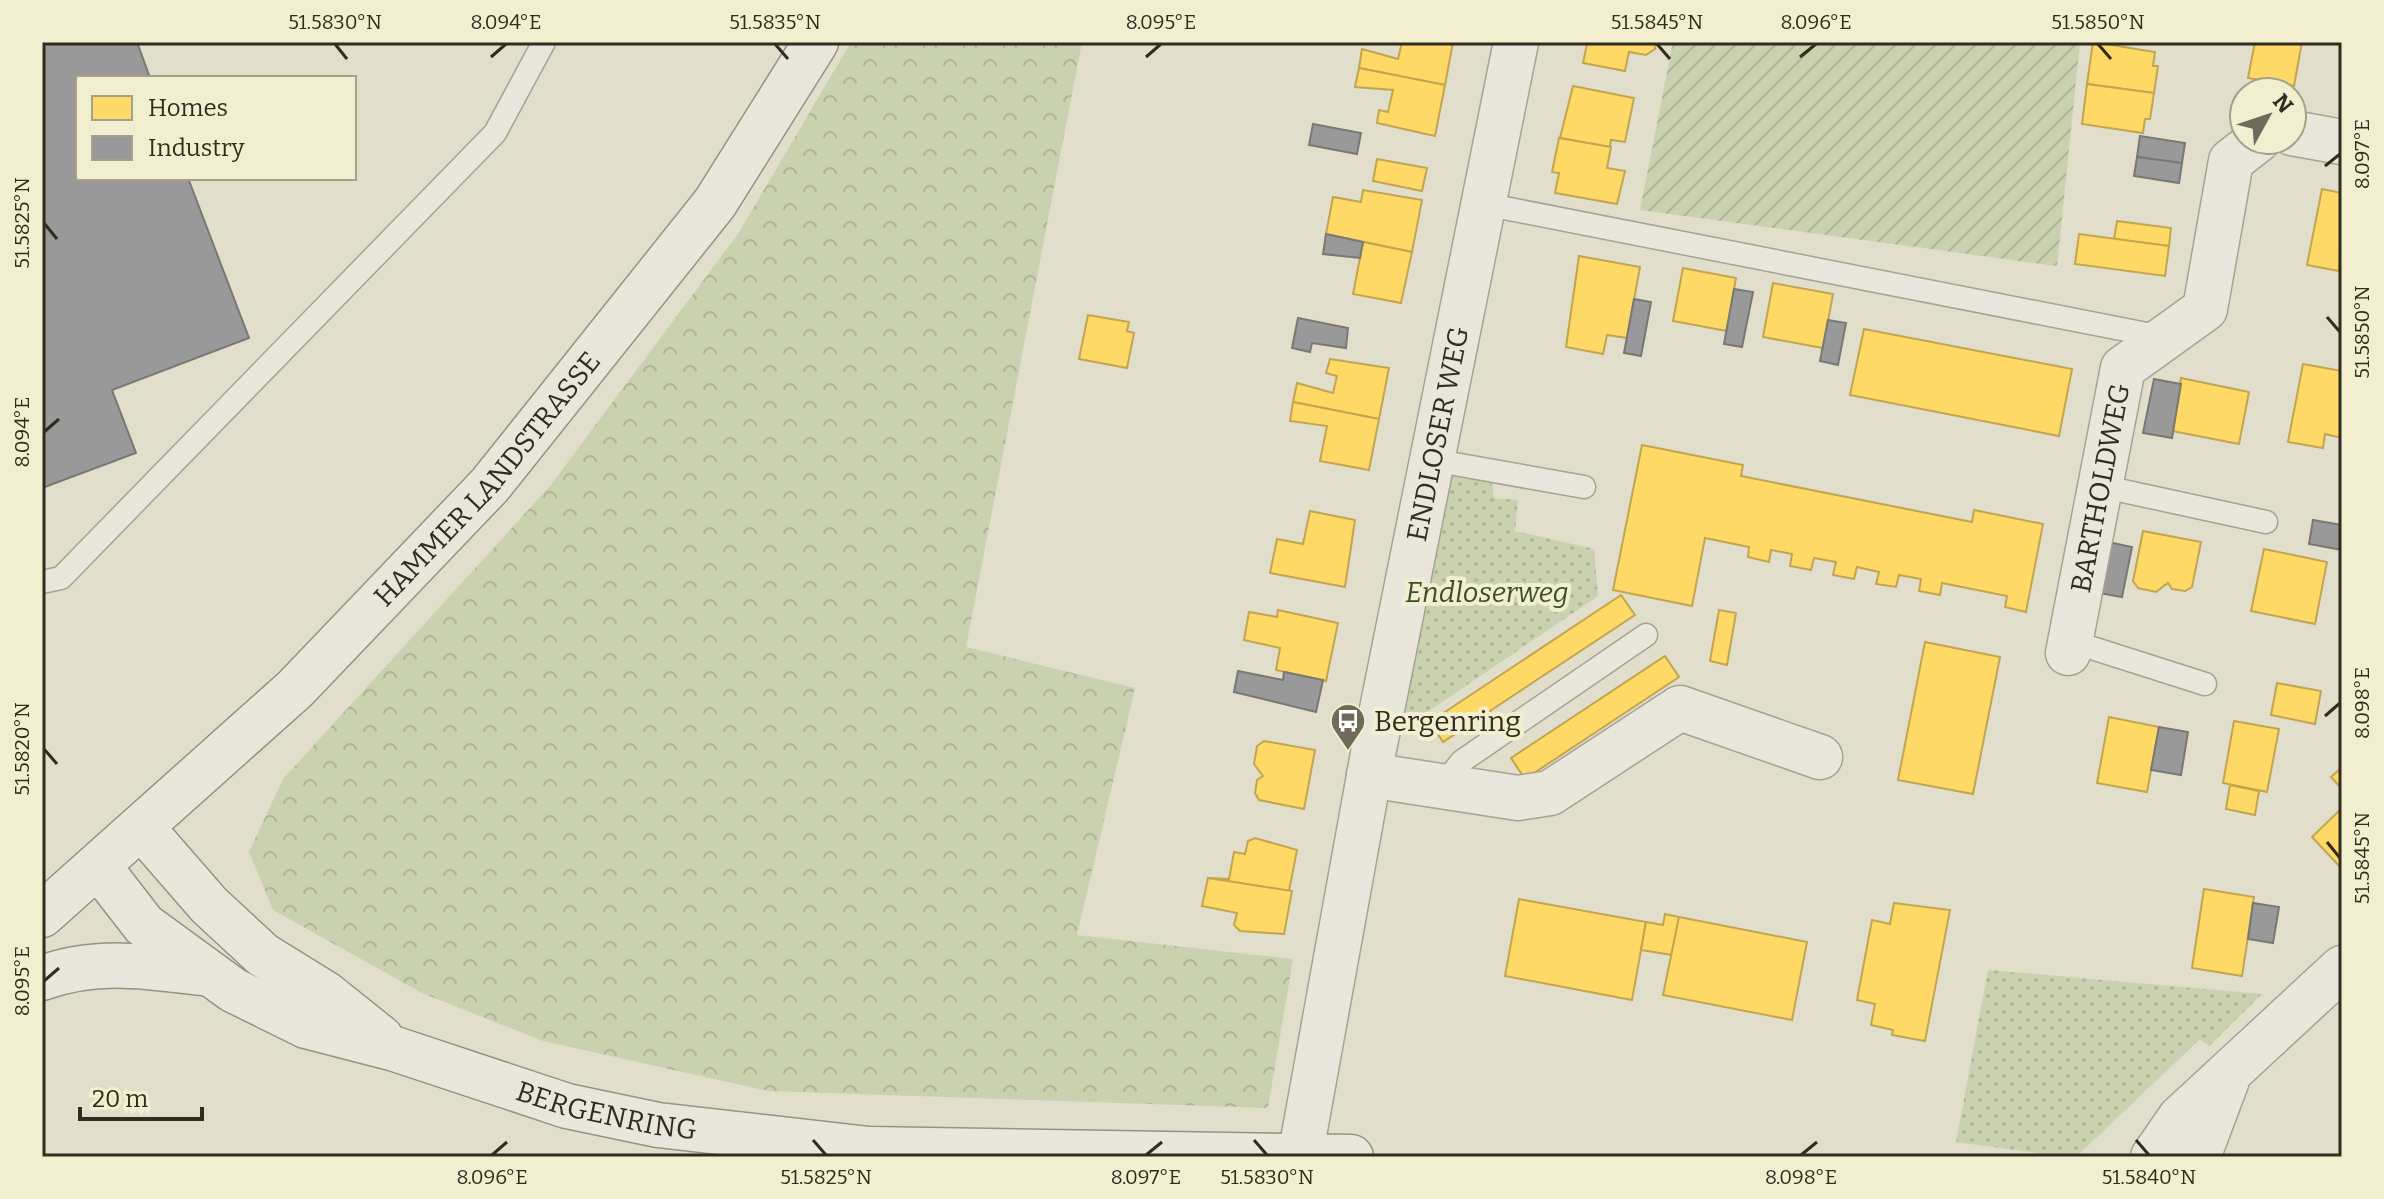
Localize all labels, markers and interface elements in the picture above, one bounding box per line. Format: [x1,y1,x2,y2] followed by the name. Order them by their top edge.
[288,10,382,34] text: 51.5830°N
[471,10,541,34] text: 8.094°E
[729,10,821,34] text: 51.5835°N
[1126,10,1196,34] text: 8.095°E
[1611,10,1703,34] text: 51.5845°N
[1780,10,1852,34] text: 8.096°E
[2051,10,2145,34] text: 51.5850°N
[76,76,356,180] legend
[2228,76,2308,156] north arrow
[2267,88,2299,119] text: N
[148,94,228,122] text: Homes
[2350,119,2374,189] text: 8.097°E
[148,134,245,162] text: Industry
[10,177,34,269] text: 51.5825°N
[2350,285,2374,379] text: 51.5850°N
[1400,324,1475,544] street label: ENDLOSER WEG
[367,345,607,613] street label: HAMMER LANDSTRASSE
[2064,381,2136,595] street label: BARTHOLDWEG
[10,397,34,467] text: 8.094°E
[1405,576,1569,609] park label: Endloserweg
[2350,667,2374,739] text: 8.098°E
[10,702,34,796] text: 51.5820°N
[1329,702,1367,752] bus stop icon: Bergenring
[1374,705,1521,738] place label: Bergenring
[2350,812,2374,904] text: 51.5845°N
[10,946,34,1016] text: 8.095°E
[80,1071,202,1121] scale bar
[512,1074,699,1146] street label: BERGENRING
[92,1085,148,1113] text: 20 m
[456,1165,528,1189] text: 8.096°E
[780,1165,872,1189] text: 51.5825°N
[1111,1165,1181,1189] text: 8.097°E
[1220,1165,1314,1189] text: 51.5830°N
[1765,1165,1837,1189] text: 8.098°E
[2102,1165,2196,1189] text: 51.5840°N

